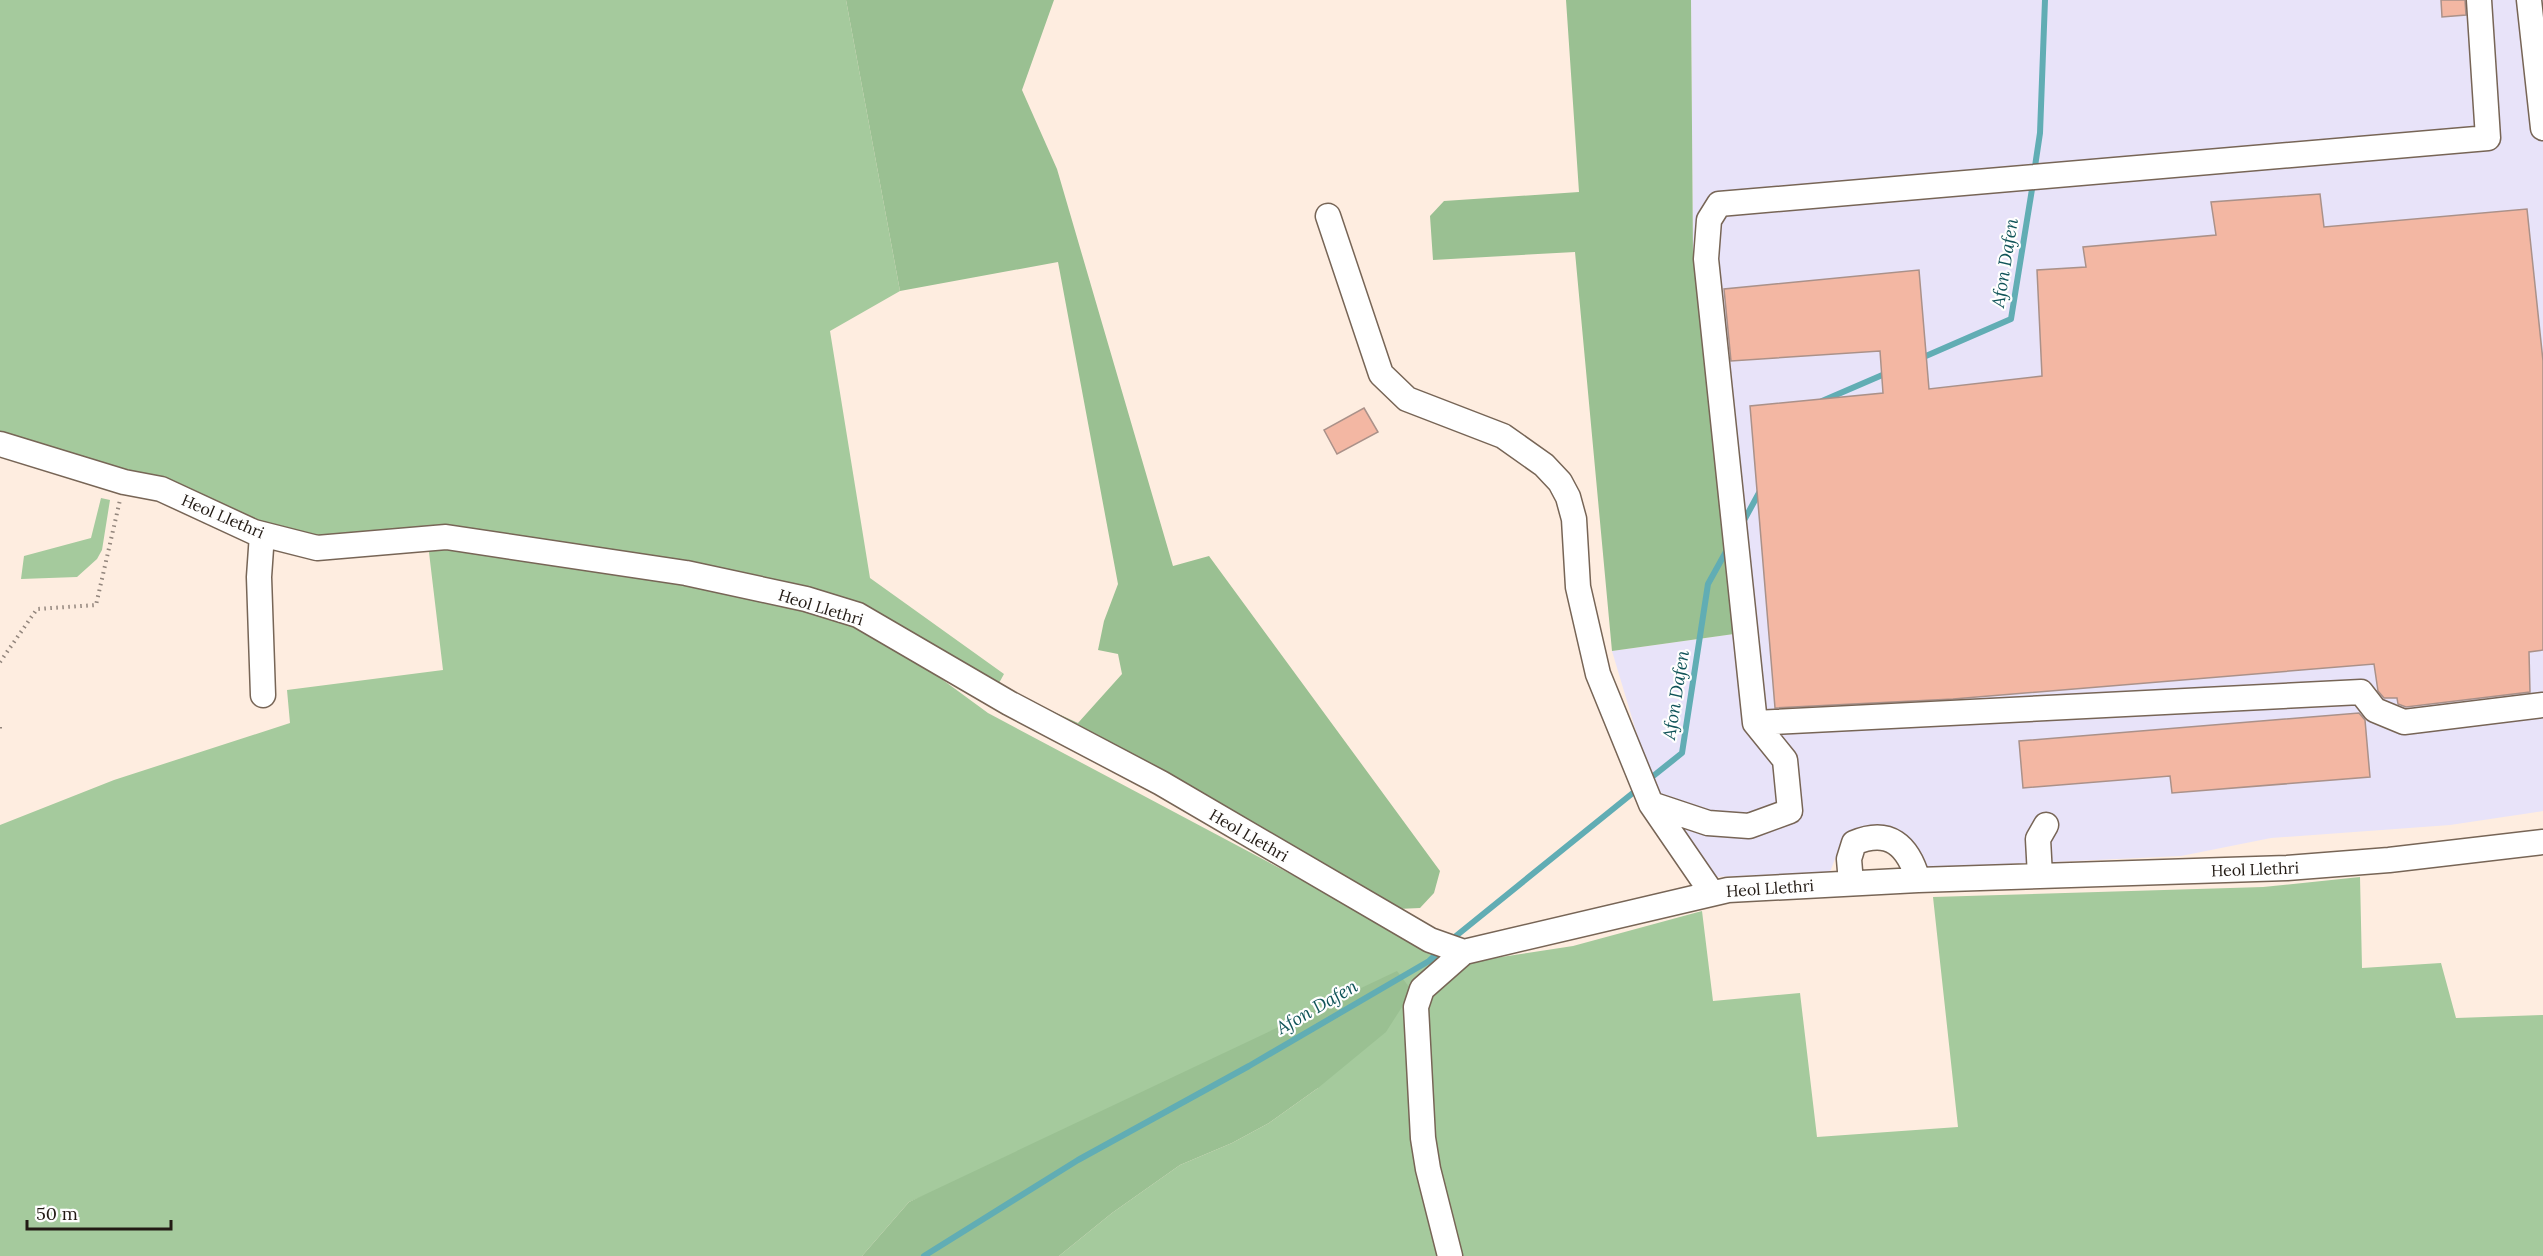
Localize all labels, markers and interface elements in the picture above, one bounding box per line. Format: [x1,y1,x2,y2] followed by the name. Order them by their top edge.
[1986,216,2023,310] water label: Afon Dafen
[179,490,267,542] street label: Heol Llethri
[776,585,866,629] street label: Heol Llethri
[1657,648,1694,742] water label: Afon Dafen
[1206,804,1292,866] street label: Heol Llethri
[2211,857,2299,881] street label: Heol Llethri
[1725,875,1815,901] street label: Heol Llethri
[1271,974,1362,1040] water label: Afon Dafen
[27,1193,171,1231] scale bar
[36,1202,78,1225] text: 50 m

